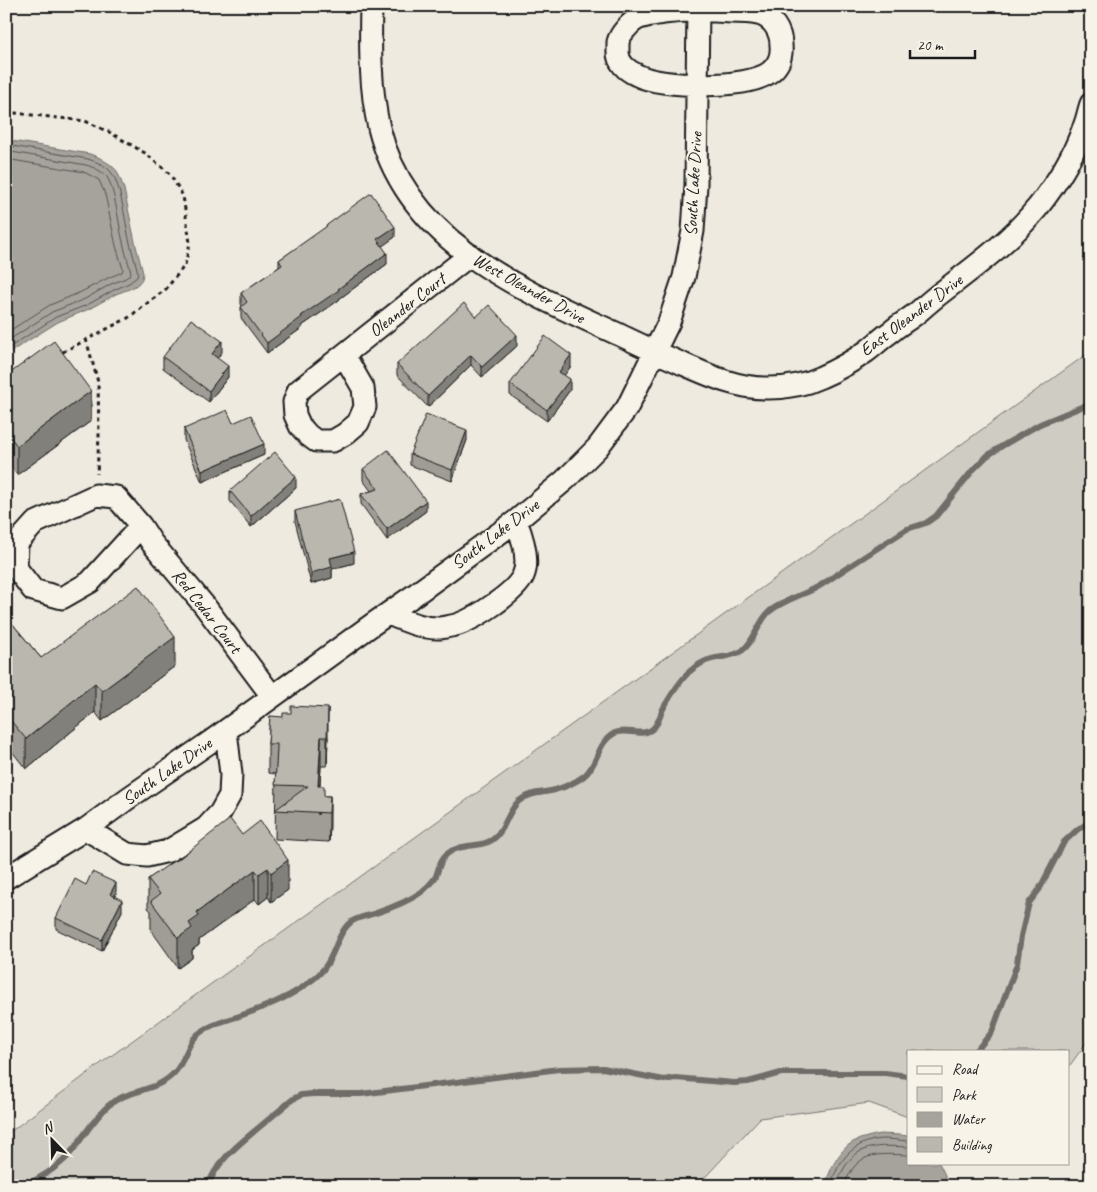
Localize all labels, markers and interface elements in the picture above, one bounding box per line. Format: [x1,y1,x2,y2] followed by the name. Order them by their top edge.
[910,28,974,60] scale bar
[917,36,944,55] text: 20 m
[679,130,707,236] street label: South Lake Drive
[469,248,590,328] street label: West Oleander Drive
[364,266,452,342] street label: Oleander Court
[855,268,968,361] street label: East Oleander Drive
[447,493,544,574] street label: South Lake Drive
[167,565,248,659] street label: Red Cedar Court
[118,732,217,810] street label: South Lake Drive
[907,1050,1070,1164] legend
[952,1060,979,1079] text: Road
[952,1086,977,1105] text: Park
[952,1110,986,1129] text: Water
[28,1114,78,1164] north arrow
[40,1118,57,1138] text: N
[952,1136,992,1155] text: Building

